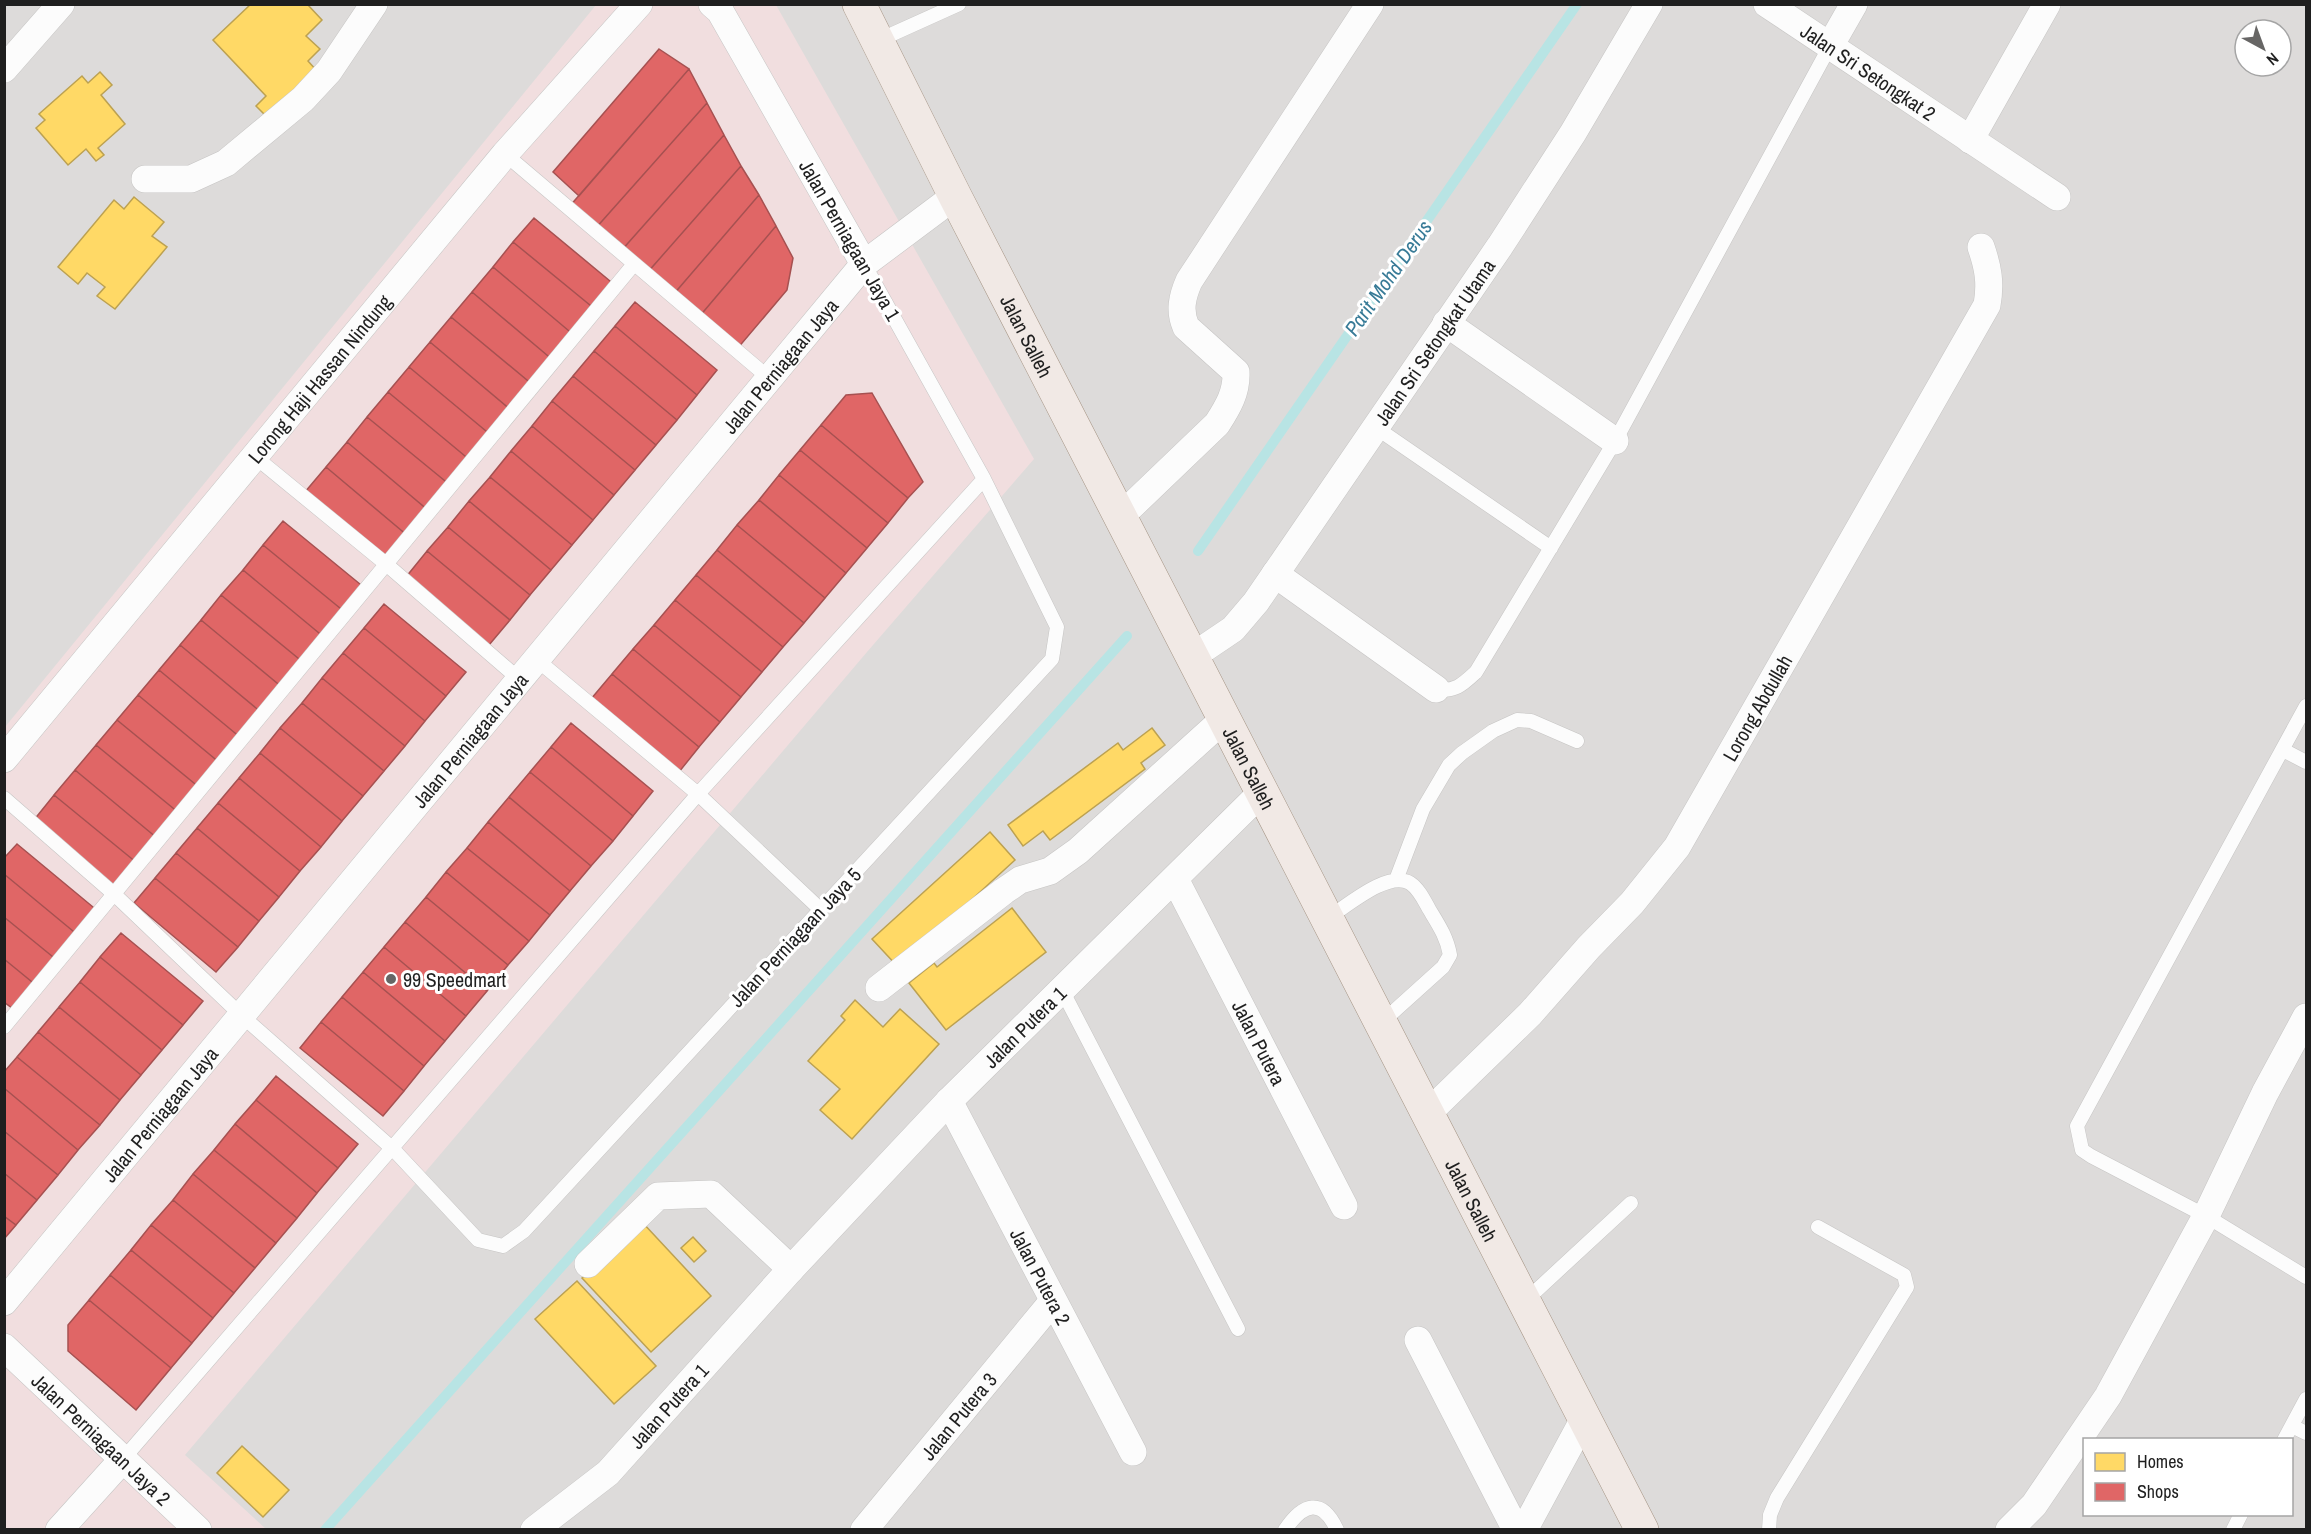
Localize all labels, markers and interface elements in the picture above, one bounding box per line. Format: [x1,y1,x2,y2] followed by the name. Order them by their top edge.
[1796,17,1941,126] street label: Jalan Sri Setongkat 2
[2233,18,2293,78] north arrow
[2262,48,2284,71] text: N
[793,155,907,325] street label: Jalan Perniagaan Jaya 1
[1337,214,1439,342] water label: Parit Mohd Derus
[1368,253,1501,430] street label: Jalan Sri Setongkat Utama
[241,288,397,469] street label: Lorong Haji Hassan Nindung
[995,290,1060,382] street label: Jalan Salleh
[716,292,844,439] street label: Jalan Perniagaan Jaya
[1716,649,1798,766] street label: Lorong Abdullah
[406,667,534,813] street label: Jalan Perniagaan Jaya
[1217,722,1282,814] street label: Jalan Salleh
[723,861,867,1013] street label: Jalan Perniagaan Jaya 5
[403,966,506,993] place label: 99 Speedmart
[384,972,398,986] marker: 99 Speedmart
[977,980,1072,1073] street label: Jalan Putera 1
[1226,995,1293,1090] street label: Jalan Putera
[96,1041,224,1187] street label: Jalan Perniagaan Jaya
[1440,1154,1505,1246] street label: Jalan Salleh
[1004,1223,1077,1329] street label: Jalan Putera 2
[623,1357,714,1454] street label: Jalan Putera 1
[914,1366,1002,1465] street label: Jalan Putera 3
[26,1367,177,1511] street label: Jalan Perniagaan Jaya 2
[2083,1438,2293,1516] legend
[2137,1449,2184,1474] text: Homes
[2137,1479,2179,1504] text: Shops

